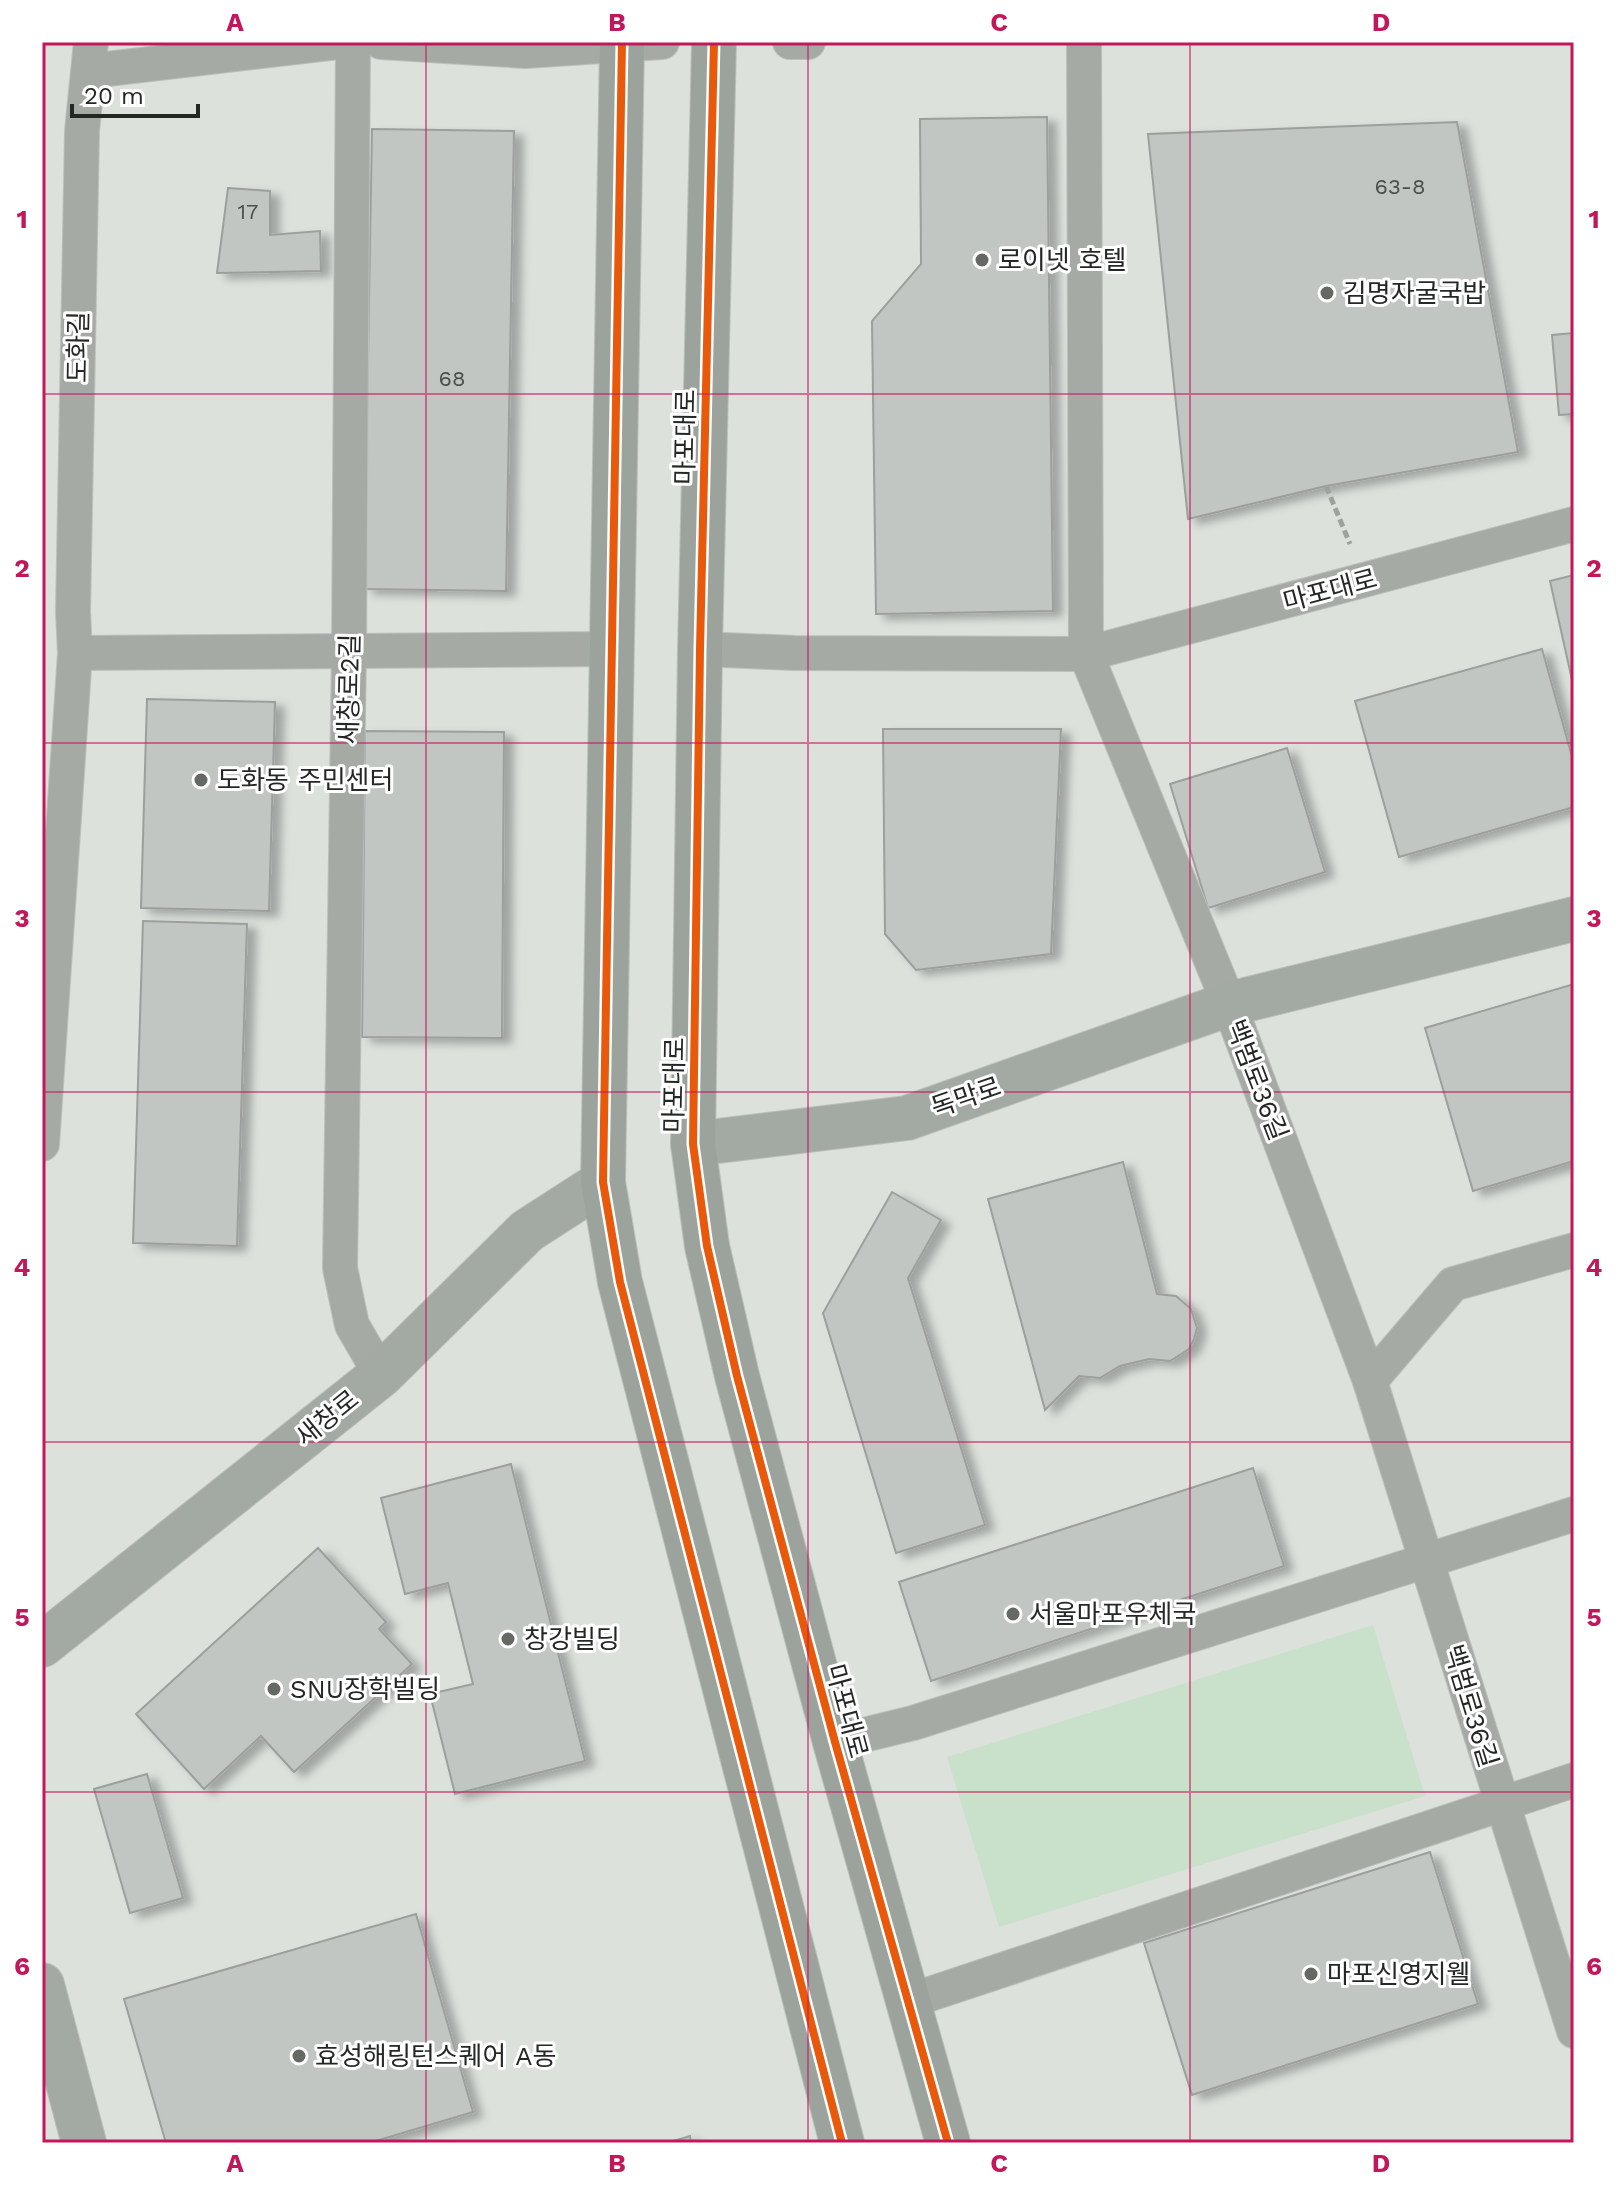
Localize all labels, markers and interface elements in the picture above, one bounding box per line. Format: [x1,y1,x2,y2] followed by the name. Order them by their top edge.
[226,7,244,37] text: A
[608,7,626,37] text: B
[990,7,1008,37] text: C
[1372,7,1390,37] text: D
[72,68,198,118] scale bar
[84,82,144,110] text: 20 m
[1375,174,1425,199] house number: 63-8
[238,199,258,224] house number: 17
[16,204,28,234] text: 1
[1588,204,1600,234] text: 1
[998,245,1126,275] place label: 로이넷 호텔
[973,251,991,269] marker: 로이넷 호텔
[1343,278,1487,308] place label: 김명자굴국밥
[1318,284,1336,302] marker: 김명자굴국밥
[62,311,94,383] street label: 도화길
[439,366,465,391] house number: 68
[669,389,701,485] street label: 마포대로
[14,553,30,583] text: 2
[1586,553,1602,583] text: 2
[1280,563,1380,617] street label: 마포대로
[333,633,365,745] street label: 새창로2길
[217,765,393,795] place label: 도화동 주민센터
[192,771,210,789] marker: 도화동 주민센터
[14,903,30,933] text: 3
[1586,903,1602,933] text: 3
[1220,1016,1294,1144] street label: 백범로36길
[658,1037,690,1133] street label: 마포대로
[927,1071,1005,1123] street label: 독막로
[14,1252,31,1282] text: 4
[1586,1252,1603,1282] text: 4
[290,1384,364,1452] street label: 새창로
[1029,1599,1196,1629] place label: 서울마포우체국
[14,1602,30,1632] text: 5
[1586,1602,1602,1632] text: 5
[1004,1605,1022,1623] marker: 서울마포우체국
[524,1624,620,1654] place label: 창강빌딩
[499,1630,517,1648] marker: 창강빌딩
[1438,1641,1504,1771] street label: 백범로36길
[820,1661,874,1761] street label: 마포대로
[290,1674,440,1704] place label: SNU장학빌딩
[265,1680,283,1698] marker: SNU장학빌딩
[14,1951,30,1981] text: 6
[1586,1951,1602,1981] text: 6
[1327,1959,1471,1989] place label: 마포신영지웰
[1302,1965,1320,1983] marker: 마포신영지웰
[315,2041,556,2071] place label: 효성해링턴스퀘어 A동
[290,2047,308,2065] marker: 효성해링턴스퀘어 A동
[226,2148,244,2178] text: A
[608,2148,626,2178] text: B
[990,2148,1008,2178] text: C
[1372,2148,1390,2178] text: D

